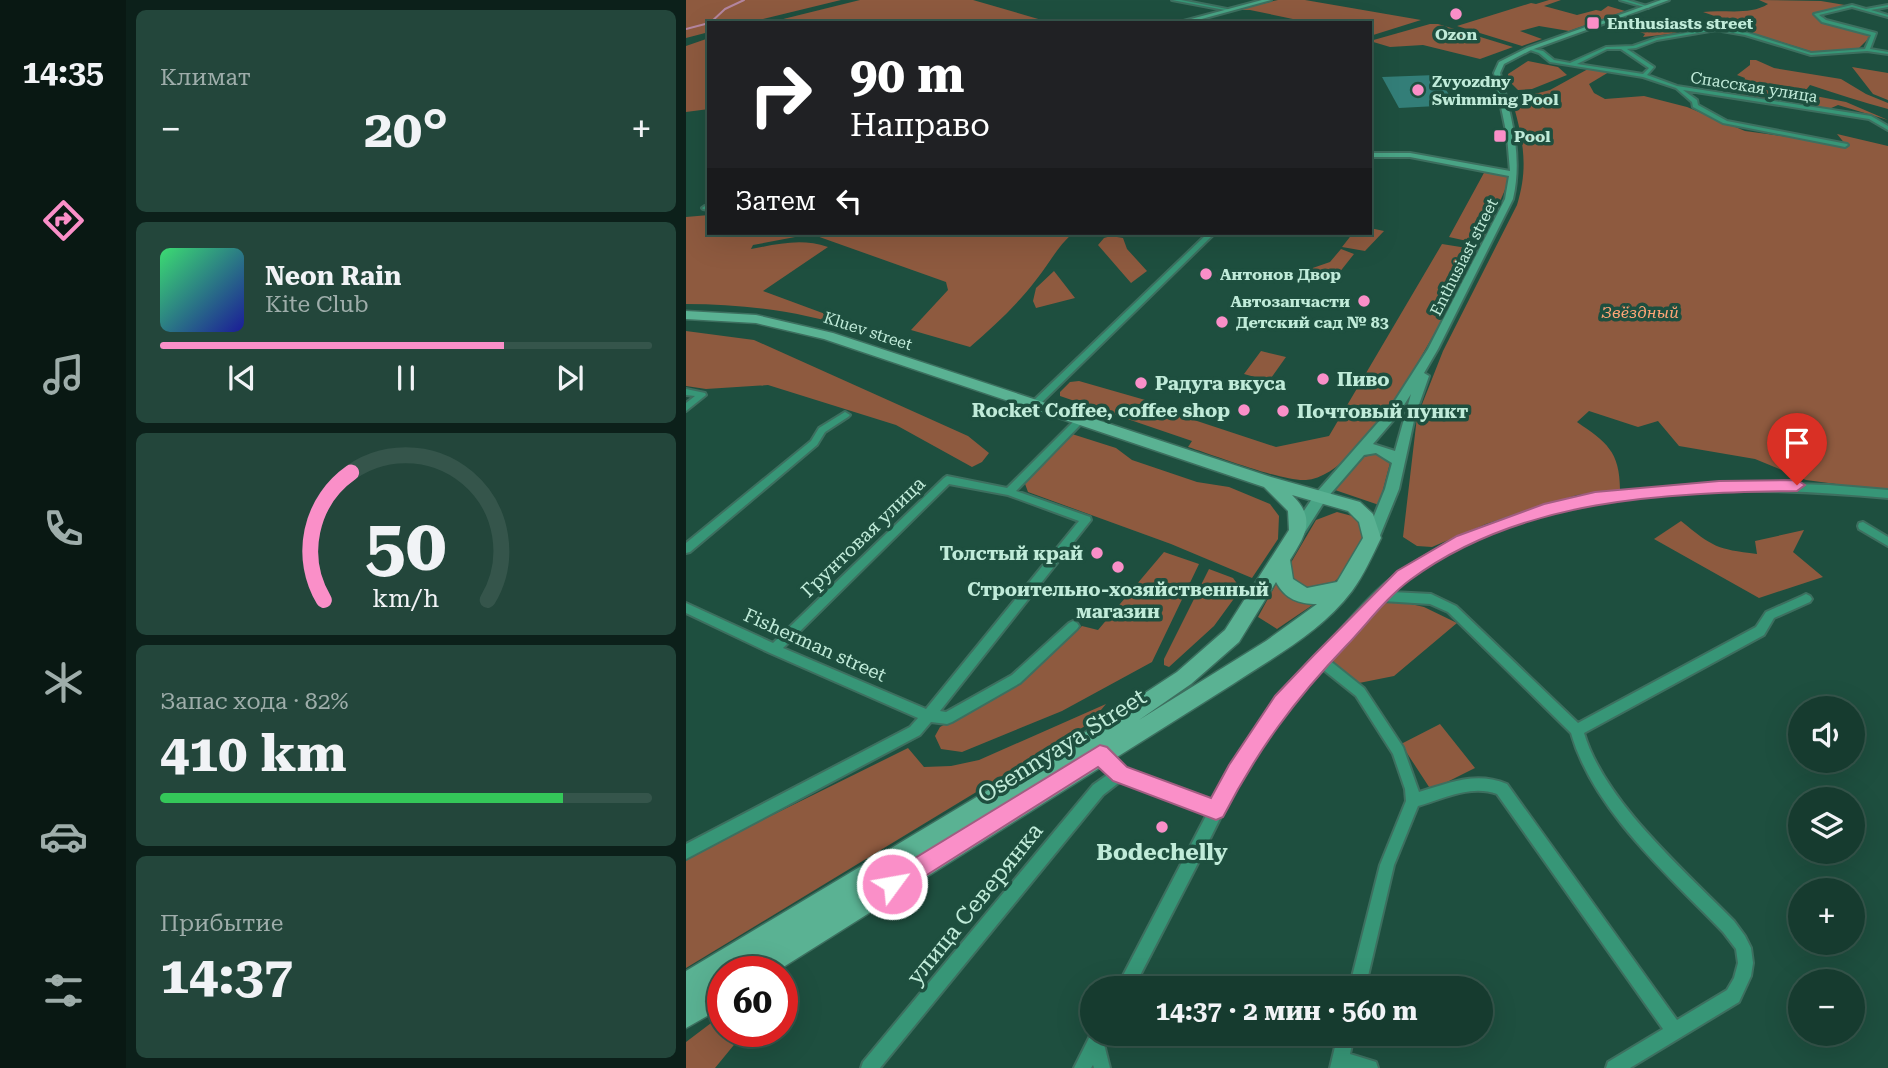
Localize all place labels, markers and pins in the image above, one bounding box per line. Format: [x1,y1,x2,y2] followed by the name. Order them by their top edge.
[1448,6,1464,22] marker: Ozon
[1607,14,1754,33] place label: Enthusiasts street
[1585,15,1601,31] marker: Enthusiasts street
[1435,25,1477,44] place label: Ozon
[1432,72,1559,109] place label: Zvyozdny Swimming Pool
[1410,82,1426,98] marker: Zvyozdny Swimming Pool
[1514,127,1551,146] place label: Pool
[1492,128,1508,144] marker: Pool
[1220,265,1341,284] place label: Антонов Двор
[1198,266,1214,282] marker: Антонов Двор
[1230,292,1350,311] place label: Автозапчасти
[1356,293,1372,309] marker: Автозапчасти
[1236,313,1389,332] place label: Детский сад № 83
[1214,314,1230,330] marker: Детский сад № 83
[1337,368,1390,391] place label: Пиво
[1315,371,1331,387] marker: Пиво
[1155,372,1286,395] place label: Радуга вкуса
[1133,375,1149,391] marker: Радуга вкуса
[972,399,1230,422] place label: Rocket Coffee, coffee shop
[1297,400,1469,423] place label: Почтовый пункт
[1236,402,1252,418] marker: Rocket Coffee, coffee shop
[1275,403,1291,419] marker: Почтовый пункт
[1767,413,1827,485] pin
[939,542,1083,565] place label: Толстый край
[1089,545,1105,561] marker: Толстый край
[1110,559,1126,575] marker: Строительно-хозяйственный магазин
[967,578,1269,623] place label: Строительно-хозяйственный магазин
[1154,819,1170,835] marker: Bodechelly
[1096,839,1228,866] place label: Bodechelly

